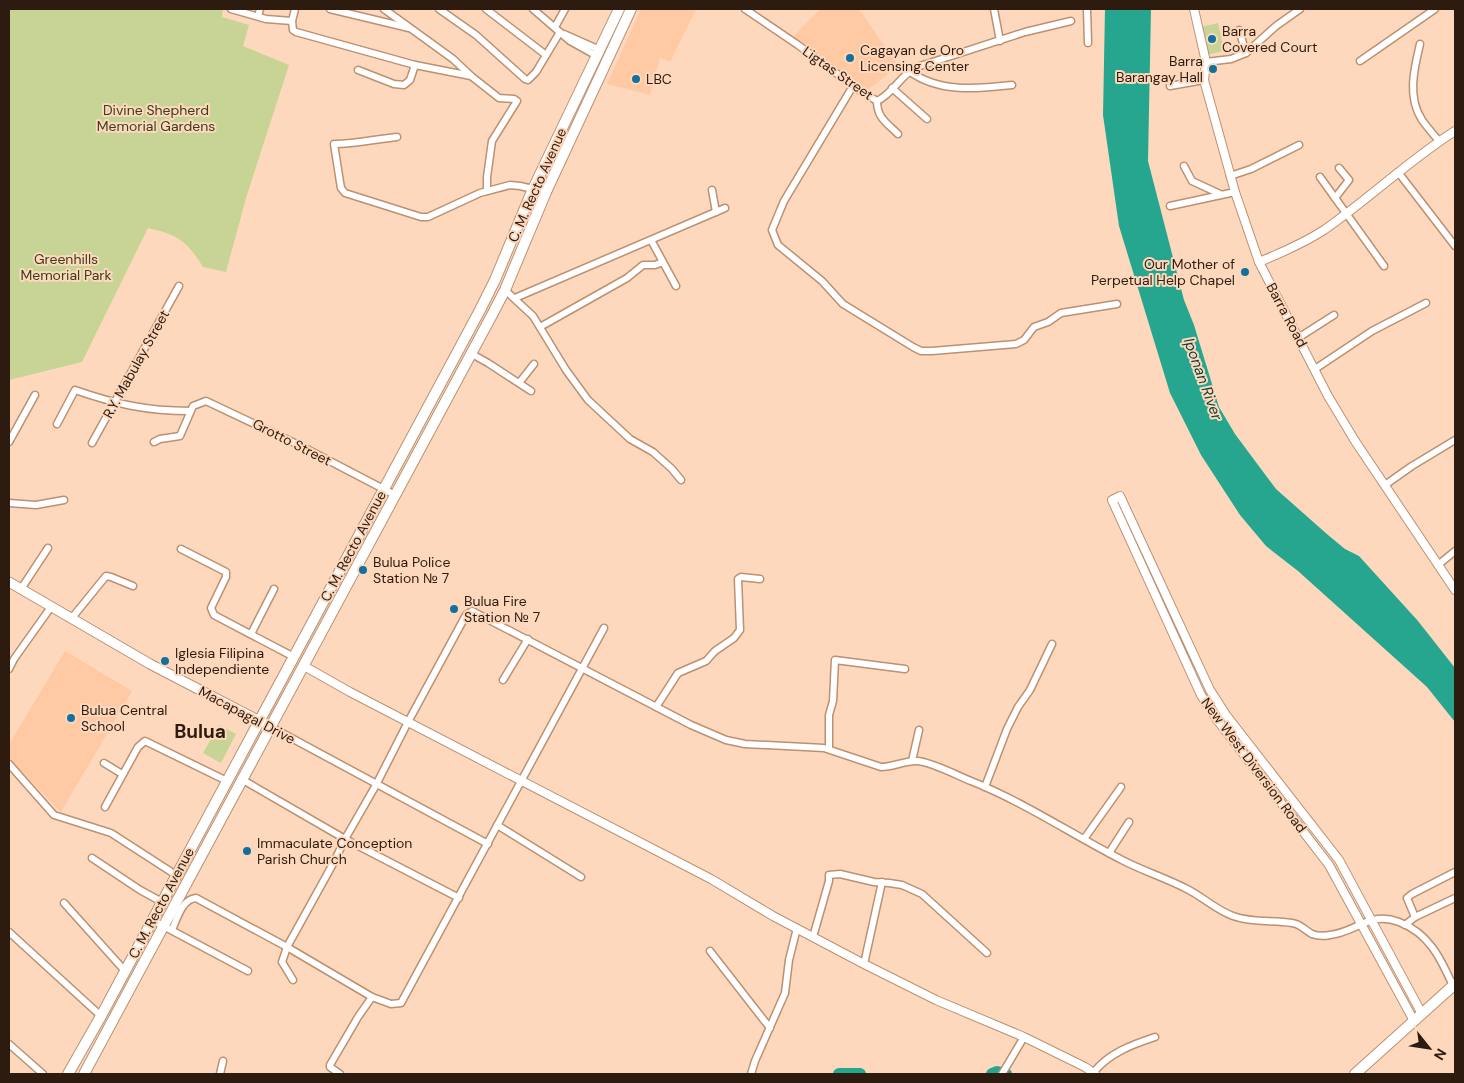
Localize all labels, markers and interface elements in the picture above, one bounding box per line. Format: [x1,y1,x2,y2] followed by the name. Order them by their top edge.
[1222,22,1317,56] place label: Barra Covered Court
[1206,33,1218,45] marker: Barra Covered Court
[860,41,969,75] place label: Cagayan de Oro Licensing Center
[799,42,877,104] street label: Ligtas Street
[844,52,856,64] marker: Cagayan de Oro Licensing Center
[1116,52,1203,86] place label: Barra Barangay Hall
[1207,63,1219,75] marker: Barra Barangay Hall
[646,70,672,88] place label: LBC
[630,73,642,85] marker: LBC
[97,101,215,135] park label: Divine Shepherd Memorial Gardens
[504,125,570,245] street label: C. M. Recto Avenue
[20,250,112,284] park label: Greenhills Memorial Park
[1091,255,1235,289] place label: Our Mother of Perpetual Help Chapel
[1239,266,1251,278] marker: Our Mother of Perpetual Help Chapel
[1263,280,1311,350] street label: Barra Road
[99,307,173,421] street label: R.Y. Mabulay Street
[1179,335,1227,423] water label: Iponan River
[250,414,334,470] street label: Grotto Street
[316,487,390,605] street label: C. M. Recto Avenue
[373,553,450,587] place label: Bulua Police Station № 7
[357,564,369,576] marker: Bulua Police Station № 7
[464,592,540,626] place label: Bulua Fire Station № 7
[448,603,460,615] marker: Bulua Fire Station № 7
[175,644,269,678] place label: Iglesia Filipina Independiente
[159,655,171,667] marker: Iglesia Filipina Independiente
[196,682,298,748] street label: Macapagal Drive
[1197,694,1311,836] street label: New West Diversion Road
[81,701,167,735] place label: Bulua Central School
[65,712,77,724] marker: Bulua Central School
[174,719,226,744] district label: Bulua
[257,834,412,868] place label: Immaculate Conception Parish Church
[124,844,198,962] street label: C. M. Recto Avenue
[241,845,253,857] marker: Immaculate Conception Parish Church
[1404,1023,1454,1073] north arrow
[1430,1046,1451,1063] text: N

